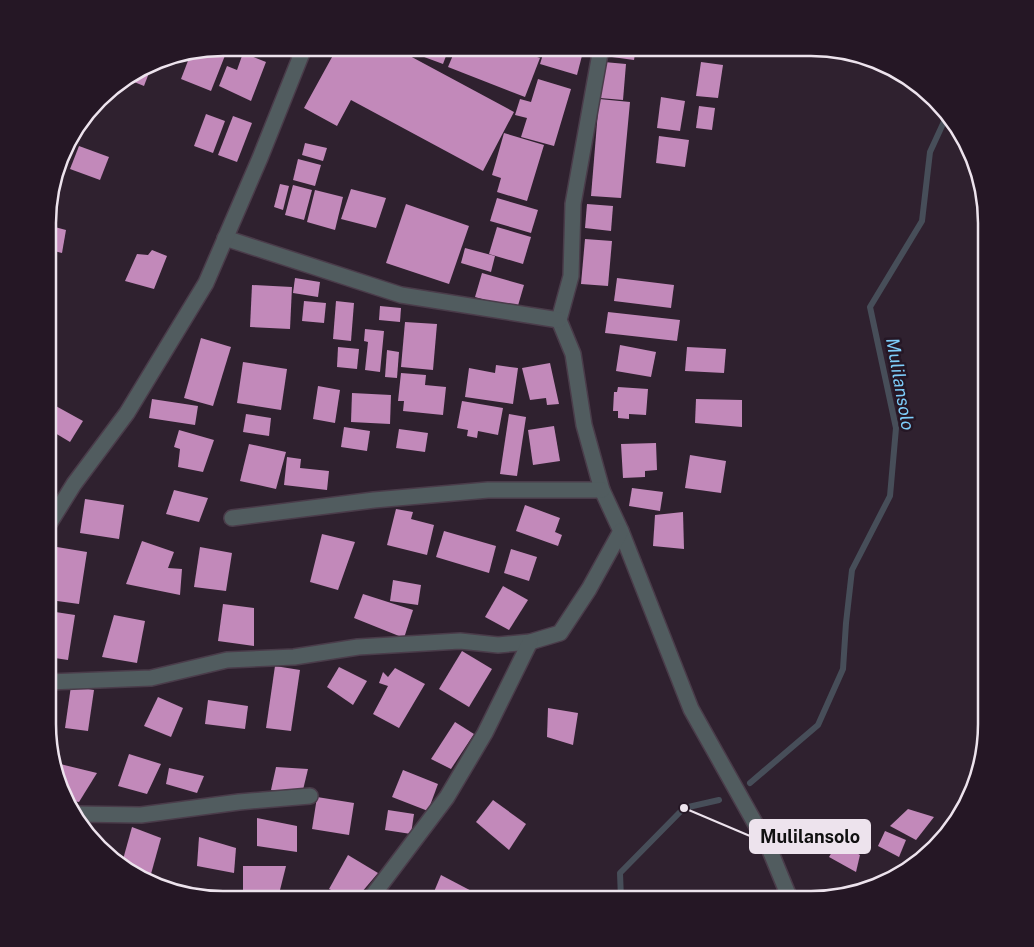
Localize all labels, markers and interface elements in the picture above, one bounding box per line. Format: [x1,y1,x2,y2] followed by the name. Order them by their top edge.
[882,336,919,432] water label: Mulilansolo
[750,820,870,853] callout: Mulilansolo
[760,826,860,847] text: Mulilansolo

